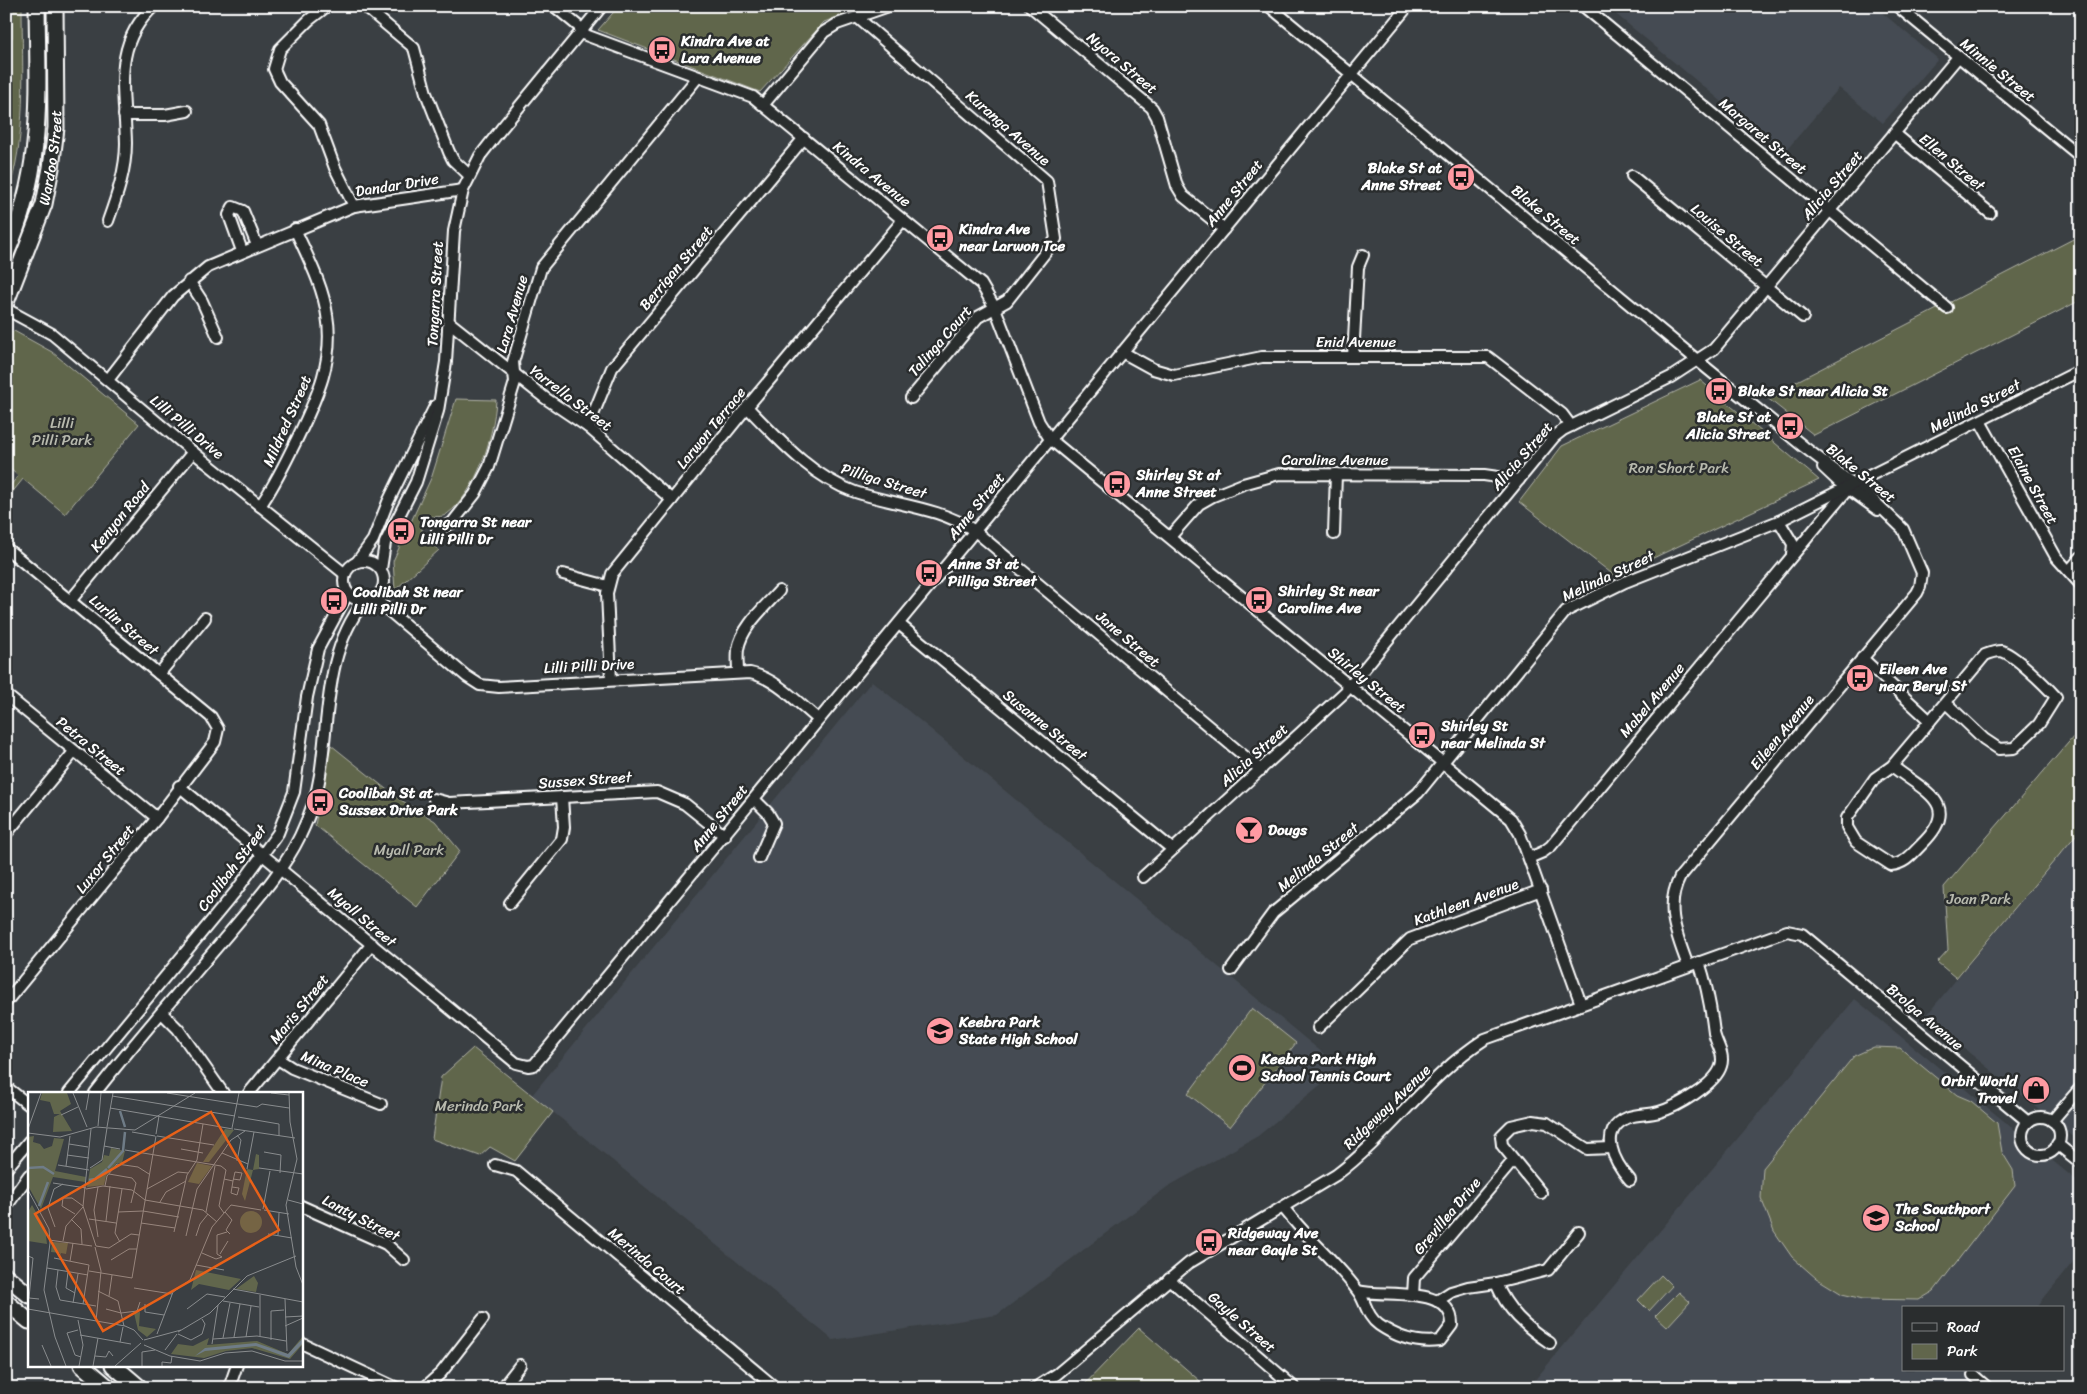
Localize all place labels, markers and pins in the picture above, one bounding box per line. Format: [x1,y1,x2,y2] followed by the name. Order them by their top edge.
[680,28,770,71] place label: Kindra Ave at Lara Avenue
[647,35,677,65] bus stop icon: Kindra Ave at Lara Avenue
[1360,155,1442,198] place label: Blake St at Anne Street
[1446,162,1476,192] bus stop icon: Blake St at Anne Street
[958,216,1065,259] place label: Kindra Ave near Larwon Tce
[925,223,955,253] bus stop icon: Kindra Ave near Larwon Tce
[1704,376,1734,406] bus stop icon: Blake St near Alicia St
[1738,378,1889,404] place label: Blake St near Alicia St
[1685,404,1771,447] place label: Blake St at Alicia Street
[1775,411,1805,441] bus stop icon: Blake St at Alicia Street
[1135,462,1222,505] place label: Shirley St at Anne Street
[1102,469,1132,499] bus stop icon: Shirley St at Anne Street
[420,509,533,552] place label: Tongarra St near Lilli Pilli Dr
[386,516,416,546] bus stop icon: Tongarra St near Lilli Pilli Dr
[947,551,1037,594] place label: Anne St at Pilliga Street
[914,558,944,588] bus stop icon: Anne St at Pilliga Street
[1277,578,1381,621] place label: Shirley St near Caroline Ave
[352,579,465,622] place label: Coolibah St near Lilli Pilli Dr
[1244,585,1274,615] bus stop icon: Shirley St near Caroline Ave
[319,586,349,616] bus stop icon: Coolibah St near Lilli Pilli Dr
[1878,656,1968,699] place label: Eileen Ave near Beryl St
[1845,663,1875,693] bus stop icon: Eileen Ave near Beryl St
[1440,713,1546,756] place label: Shirley St near Melinda St
[1407,720,1437,750] bus stop icon: Shirley St near Melinda St
[338,780,459,823] place label: Coolibah St at Sussex Drive Park
[305,787,335,817] bus stop icon: Coolibah St at Sussex Drive Park
[1234,815,1264,845] bar icon: Dougs
[1268,817,1308,843] place label: Dougs
[958,1009,1078,1052] place label: Keebra Park State High School
[925,1016,955,1046] school or university icon: Keebra Park State High School
[1260,1046,1392,1089] place label: Keebra Park High School Tennis Court
[1227,1053,1257,1083] sports icon: Keebra Park High School Tennis Court
[1941,1068,2019,1111] place label: Orbit World Travel
[2021,1075,2051,1105] shop icon: Orbit World Travel
[1894,1196,1991,1239] place label: The Southport School
[1861,1203,1891,1233] school or university icon: The Southport School
[1227,1220,1319,1263] place label: Ridgeway Ave near Gayle St
[1194,1227,1224,1257] bus stop icon: Ridgeway Ave near Gayle St

